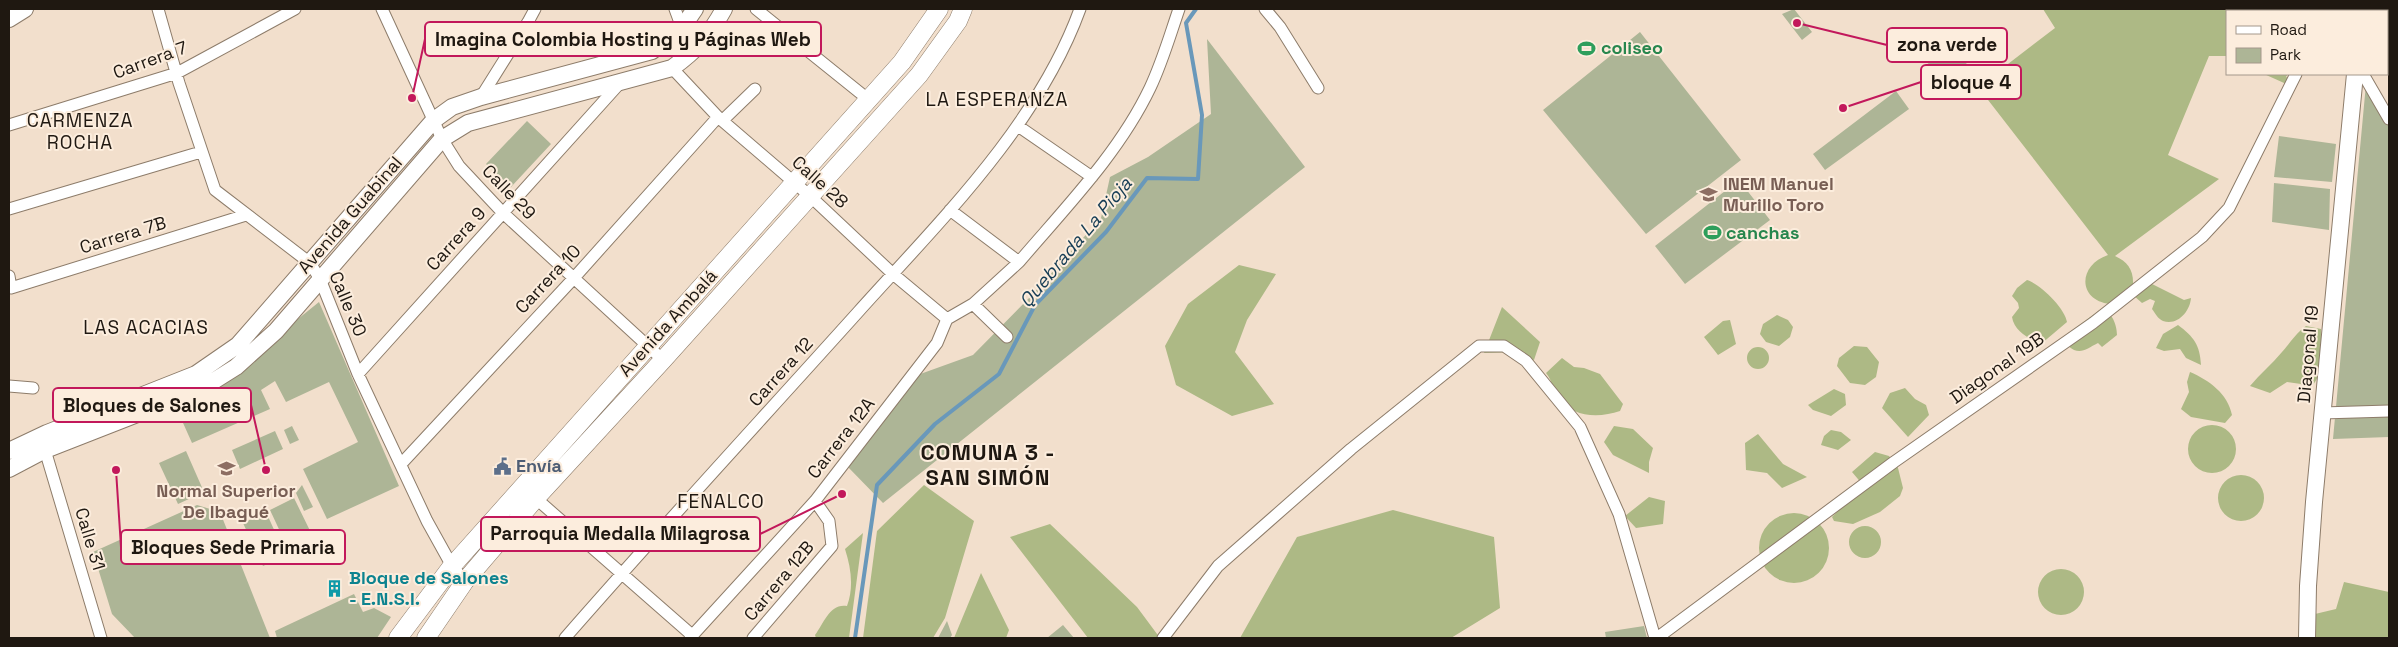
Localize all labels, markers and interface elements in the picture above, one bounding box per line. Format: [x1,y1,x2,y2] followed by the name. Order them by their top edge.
[2226,10,2388,75] legend
[2270,20,2307,39] text: Road
[425,22,821,56] callout: Imagina Colombia Hosting y Páginas Web
[435,27,811,52] text: Imagina Colombia Hosting y Páginas Web
[1887,28,2007,62] callout: zona verde
[1897,32,1997,57] text: zona verde
[110,35,190,84] street label: Carrera 7
[1601,36,1663,59] place label: coliseo
[1577,38,1597,58] sports icon: coliseo
[2270,45,2301,64] text: Park
[1921,65,2021,99] callout: bloque 4
[1931,70,2011,95] text: bloque 4
[926,87,1068,112] district label: LA ESPERANZA
[27,108,133,155] district label: CARMENZA ROCHA
[787,150,853,213] street label: Calle 28
[292,151,407,278] street label: Avenida Guabinal
[478,159,541,224] street label: Calle 29
[1013,172,1137,313] water label: Quebrada La Pioja
[1723,172,1834,216] place label: INEM Manuel Murillo Toro
[1699,184,1719,204] school or university icon: INEM Manuel Murillo Toro
[421,202,490,275] street label: Carrera 9
[77,210,169,259] street label: Carrera 7B
[1726,221,1799,244] place label: canchas
[1702,223,1722,243] sports icon: canchas
[510,239,585,318] street label: Carrera 10
[613,264,722,381] street label: Avenida Ambalá
[325,268,372,340] street label: Calle 30
[2292,304,2323,404] street label: Diagonal 19
[83,315,209,340] district label: LAS ACACIAS
[1945,327,2048,409] street label: Diagonal 19B
[743,332,818,411] street label: Carrera 12
[53,388,251,422] callout: Bloques de Salones
[802,392,880,483] street label: Carrera 12A
[63,393,241,418] text: Bloques de Salones
[920,438,1056,491] district label: COMUNA 3 - SAN SIMÓN
[516,454,562,477] place label: Envía
[492,456,512,476] public building icon: Envía
[216,458,236,478] school or university icon: Normal Superior De Ibagué
[156,479,296,523] place label: Normal Superior De Ibagué
[677,489,765,514] district label: FENALCO
[70,505,111,573] street label: Calle 31
[481,517,760,551] callout: Parroquia Medalla Milagrosa
[490,521,750,546] text: Parroquia Medalla Milagrosa
[121,530,345,564] callout: Bloques Sede Primaria
[131,535,335,560] text: Bloques Sede Primaria
[738,536,819,625] street label: Carrera 12B
[349,566,509,610] place label: Bloque de Salones - E.N.S.I.
[325,578,345,598] building icon: Bloque de Salones - E.N.S.I.

